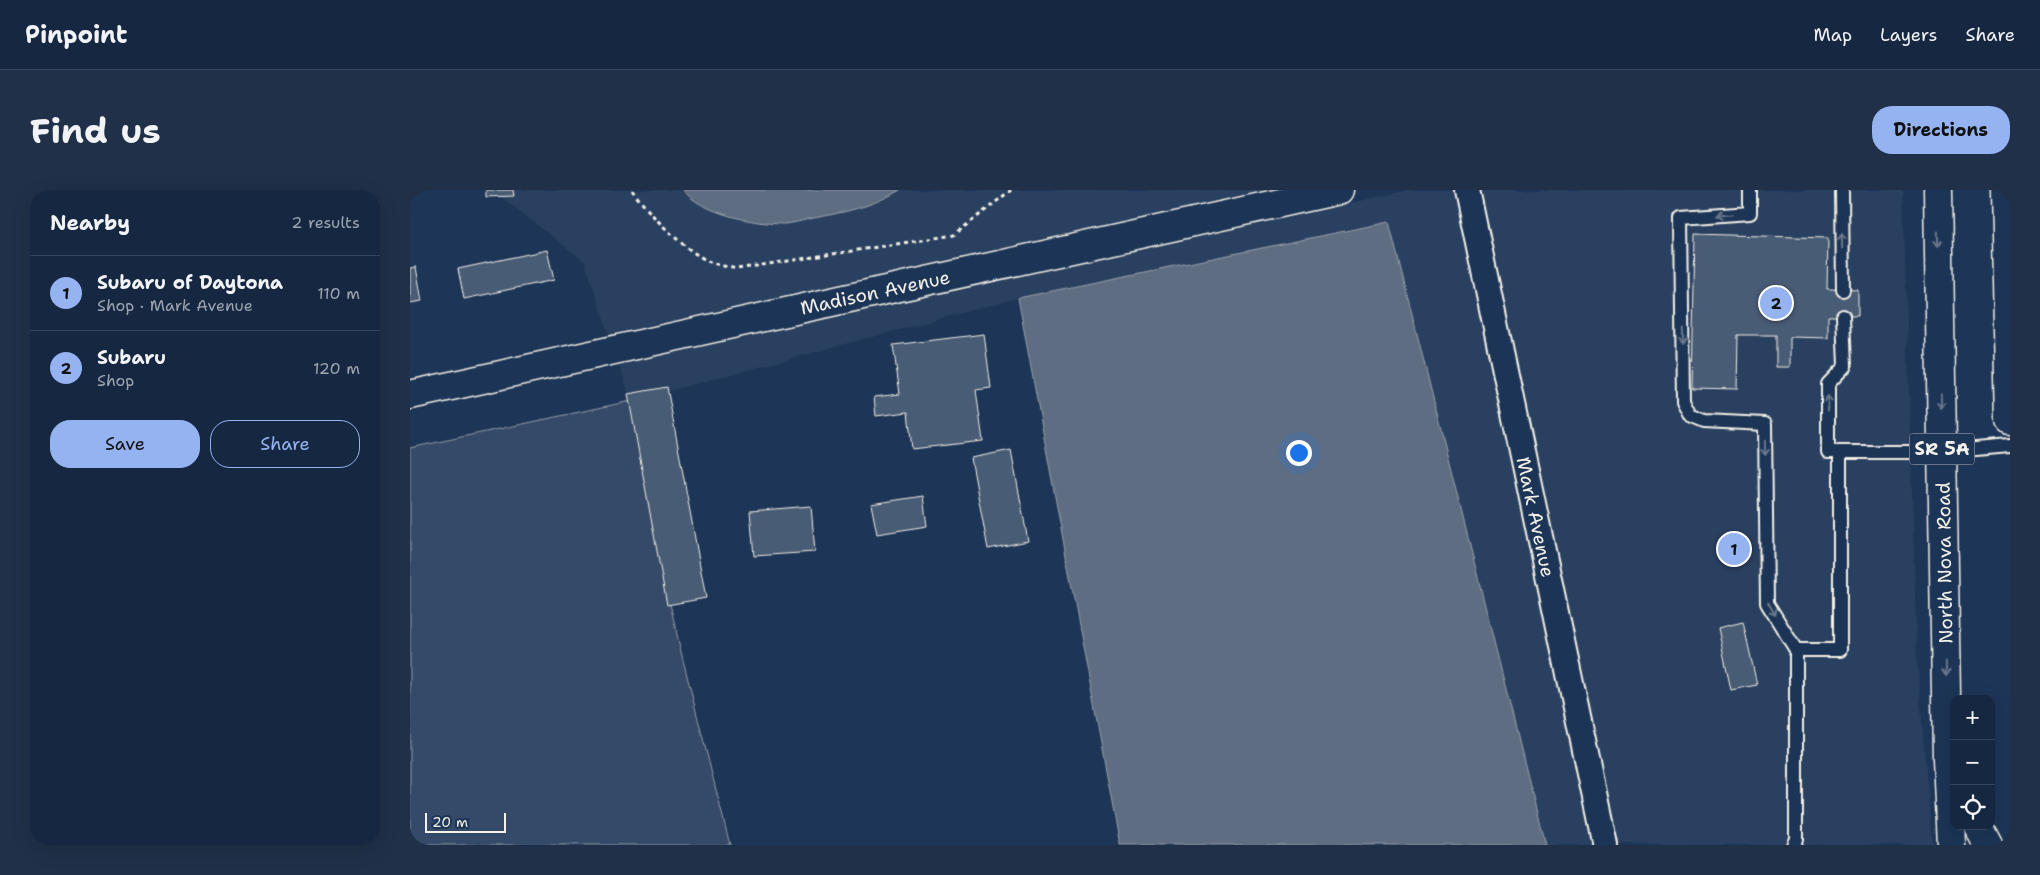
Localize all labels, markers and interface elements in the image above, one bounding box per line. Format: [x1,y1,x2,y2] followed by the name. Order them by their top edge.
[25,19,127,51] text: Pinpoint
[1814,23,1852,47] text: Map
[1880,23,1937,47] text: Layers
[1965,23,2015,47] text: Share
[1872,106,2010,154] button: Directions
[30,107,161,154] text: Find us
[50,209,130,237] text: Nearby
[1716,210,1732,219] one-way arrow
[291,212,360,233] text: 2 results
[1933,230,1943,246] one-way arrow
[1838,233,1847,249] one-way arrow
[798,264,952,321] street label: Madison Avenue
[97,270,283,295] text: Subaru of Daytona
[62,283,70,304] text: 1
[317,283,360,304] text: 110 m
[1760,284,1792,322] pin: 2
[97,295,253,316] text: Shop · Mark Avenue
[1678,329,1687,345] one-way arrow
[97,345,166,370] text: Subaru
[60,358,72,379] text: 2
[313,358,360,379] text: 120 m
[97,370,134,391] text: Shop
[1936,392,1946,409] one-way arrow
[1823,395,1833,412] one-way arrow
[50,420,200,468] button: Save
[210,420,360,468] button: Share
[1910,433,1974,464] road number: SR 5A
[1286,440,1312,466] your location
[1761,440,1770,456] one-way arrow
[1511,455,1560,580] street label: Mark Avenue
[1931,482,1958,644] street label: North Nova Road
[1718,530,1750,568] pin: 1
[1767,602,1777,616] one-way arrow
[1941,660,1951,676] one-way arrow
[1950,695,1995,830] map controls
[1950,695,1995,740] button: +
[1950,740,1995,785] button: −
[1950,785,1995,830] button: locate
[425,810,506,833] scale bar
[432,813,468,831] text: 20 m

